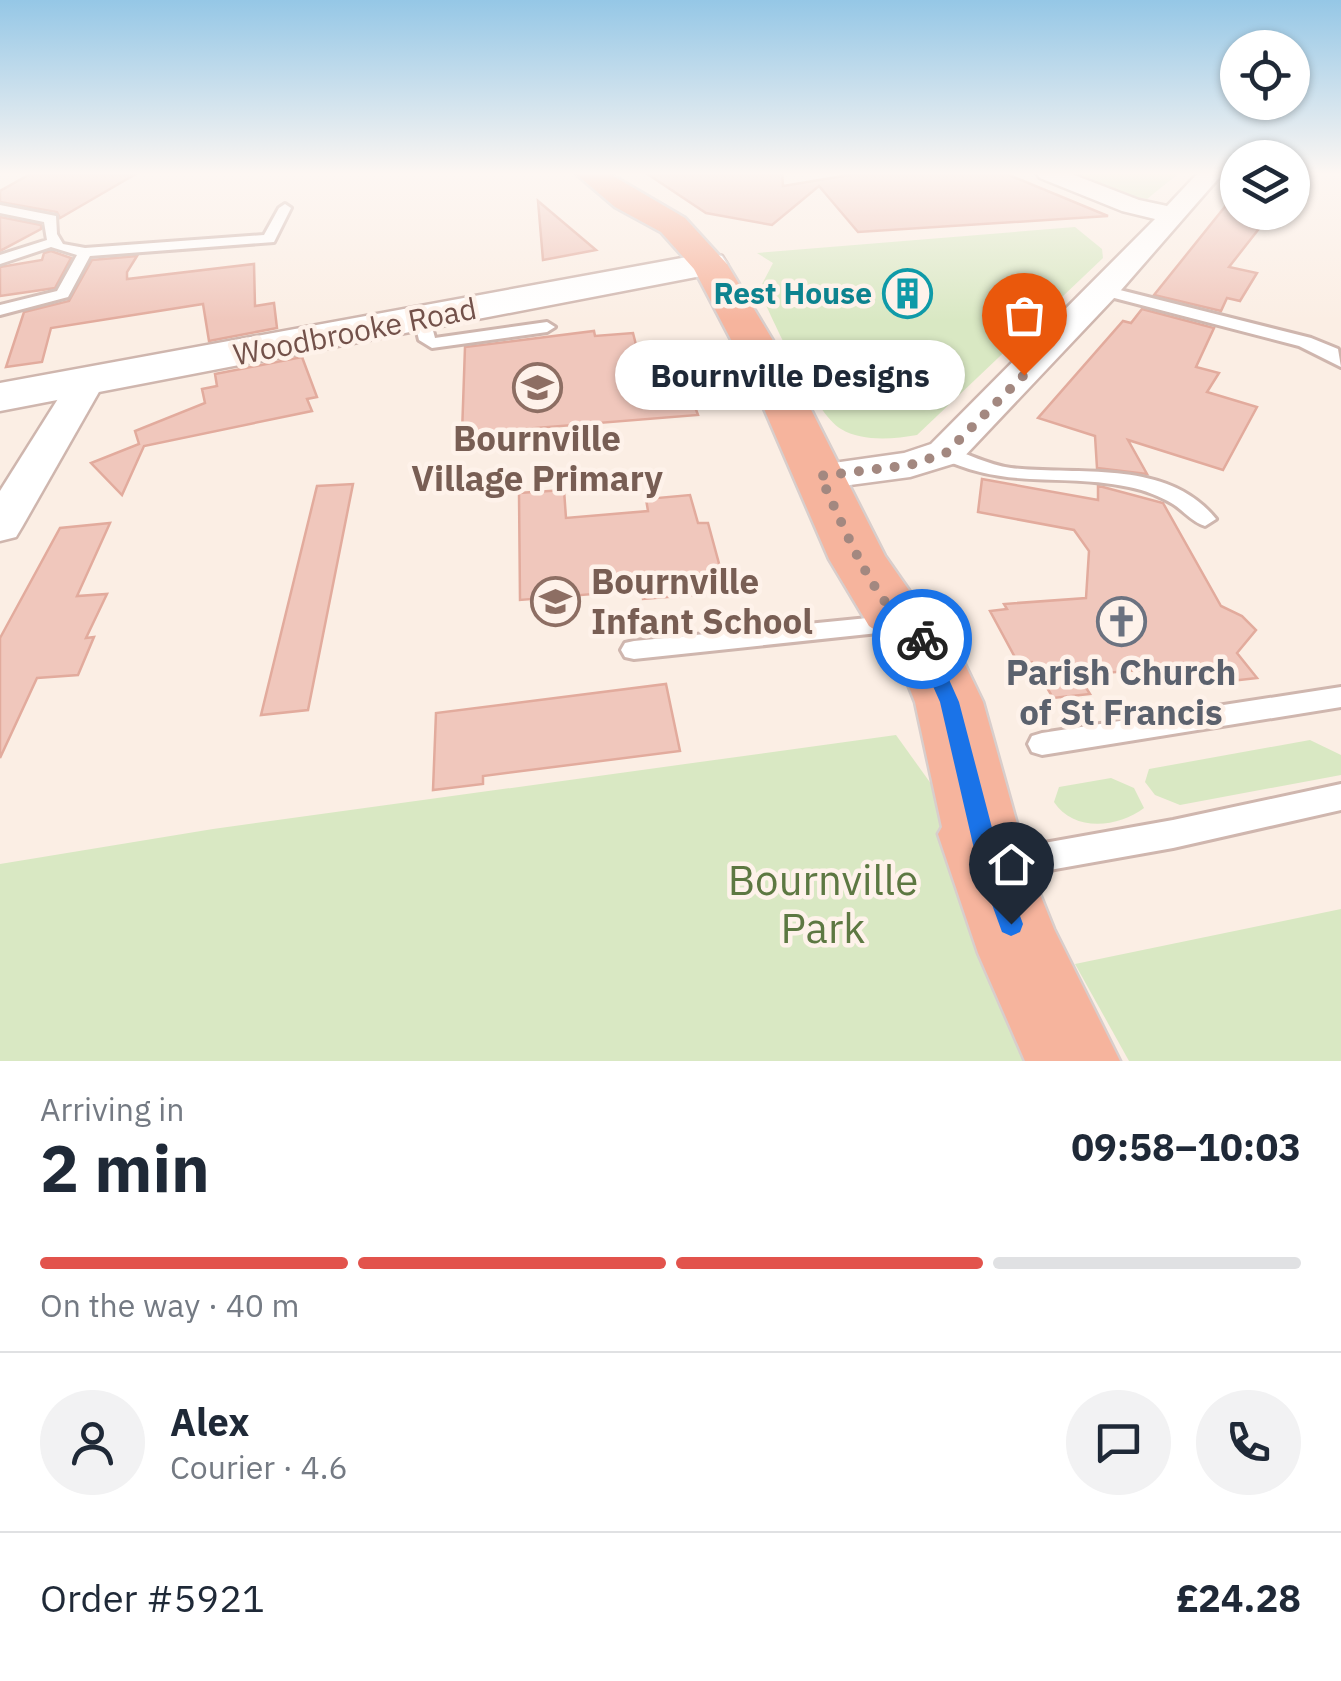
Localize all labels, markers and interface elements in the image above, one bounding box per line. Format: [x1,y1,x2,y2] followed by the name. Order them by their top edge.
[1220,30,1310,230] map controls
[1220,30,1310,120] button: locate
[1220,140,1310,230] button: layers
[881,268,933,320] building icon: Rest House
[713,273,872,312] place label: Rest House
[982,273,1067,376] pin
[230,288,480,373] street label: Woodbrooke Road
[997,288,1052,343] icon: bag
[614,340,964,410] callout: Bournville Designs
[650,354,930,396] text: Bournville Designs
[511,361,563,413] school or university icon: Bournville Village Primary
[411,415,663,501] place label: Bournville Village Primary
[591,558,813,644] place label: Bournville Infant School
[530,576,582,628] school or university icon: Bournville Infant School
[872,589,972,689] courier
[1095,595,1147,647] church icon: Parish Church of St Francis
[895,612,950,667] icon: bike
[1006,649,1236,735] place label: Parish Church of St Francis
[969,822,1054,925] pin
[984,837,1039,892] icon: home
[728,852,918,955] park label: Bournville Park
[40,1088,185,1130] text: Arriving in
[1071,1122,1301,1171] text: 09:58–10:03
[40,1125,210,1210] text: 2 min
[40,1284,300,1326] text: On the way · 40 m
[40,1390,145,1495] button: person
[1066,1390,1171,1495] button: chat
[1196,1390,1301,1495] button: phone
[170,1397,250,1446] text: Alex
[170,1446,348,1488] text: Courier · 4.6
[40,1573,265,1622] text: Order #5921
[1176,1573,1301,1622] text: £24.28

